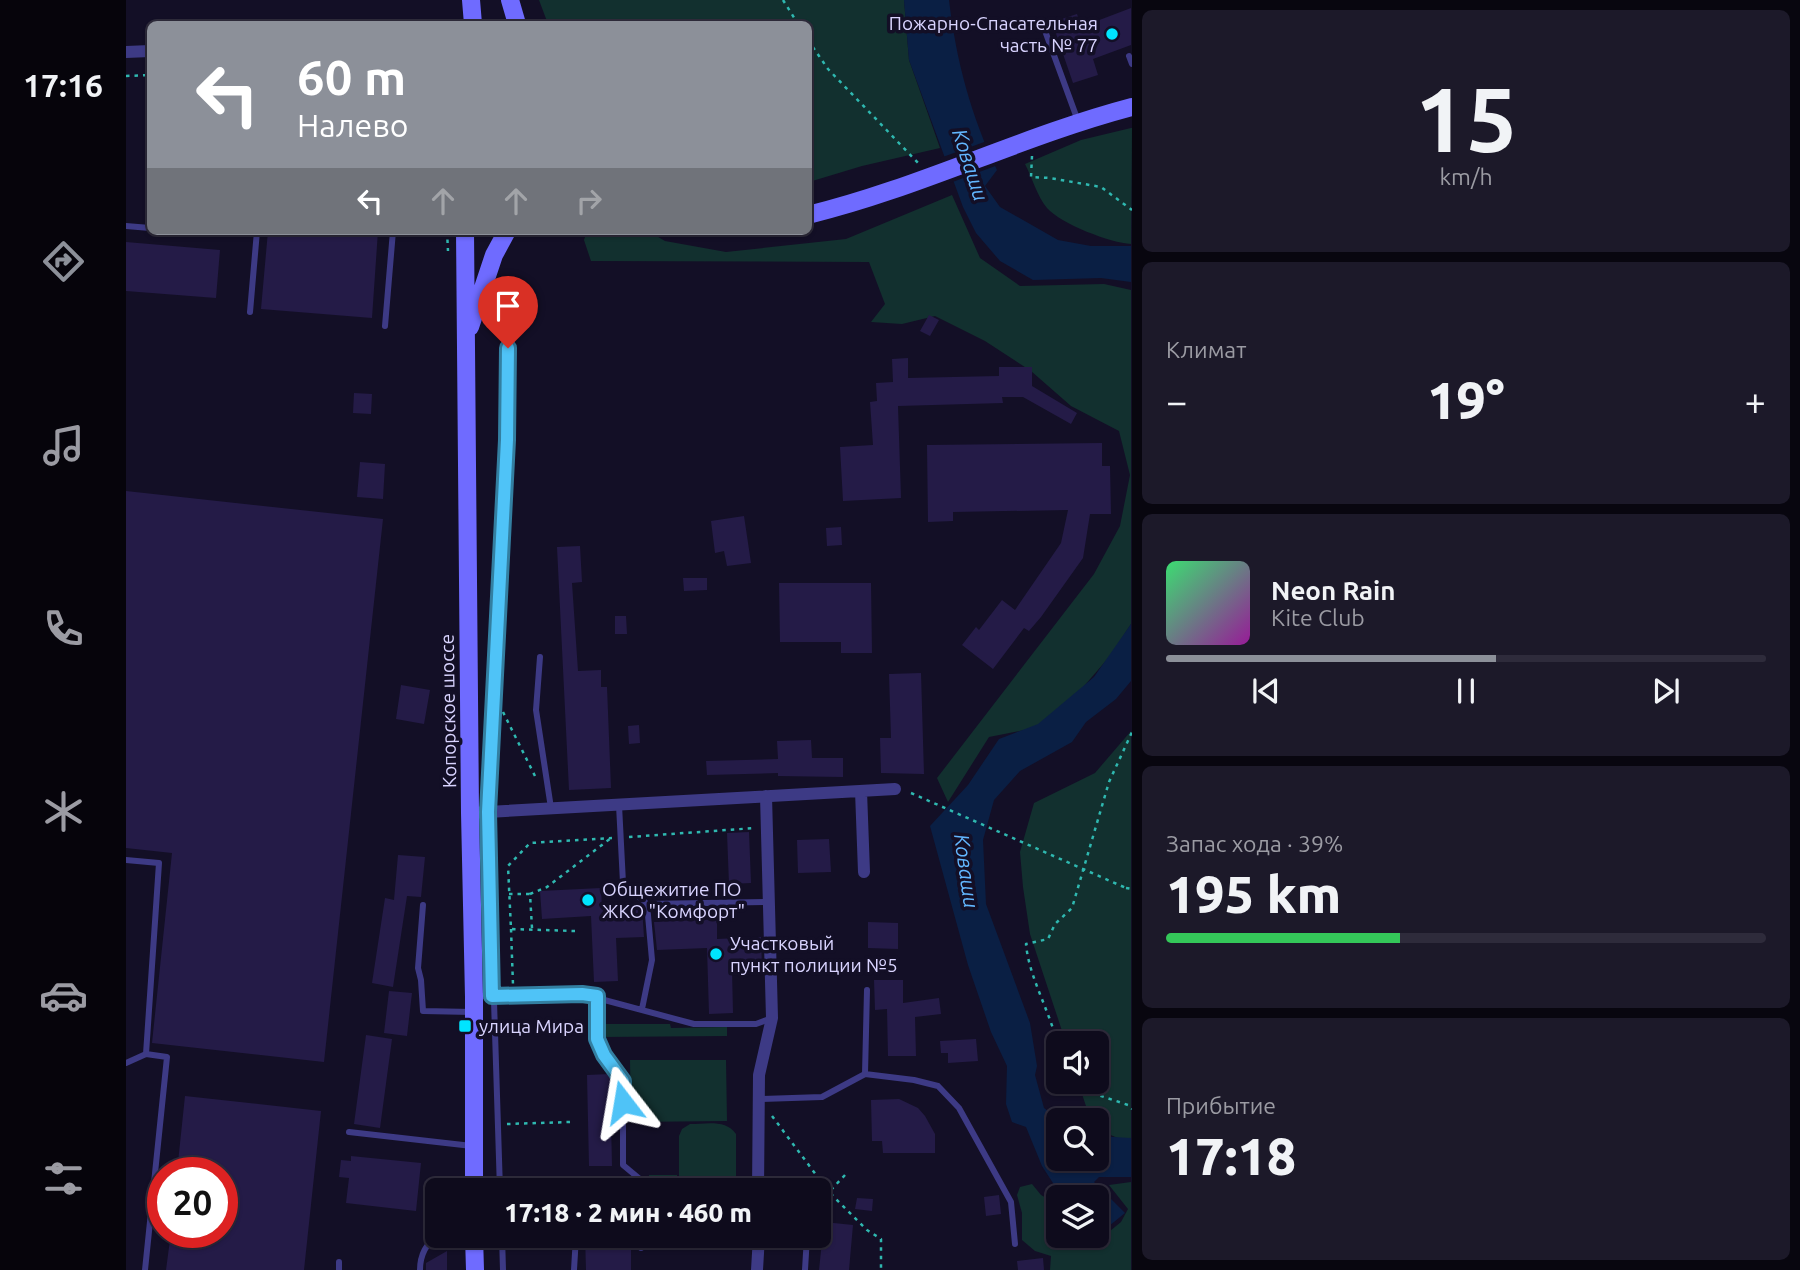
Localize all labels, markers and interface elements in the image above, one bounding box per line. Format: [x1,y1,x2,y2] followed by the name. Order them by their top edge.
[889,12,1098,56] place label: Пожарно-Спасательная часть № 77
[1104,26,1120,42] marker: Пожарно-Спасательная часть № 77
[182,49,273,140] icon: left
[297,49,406,104] text: 60 m
[23,67,103,103] text: 17:16
[1415,67,1517,169] text: 15
[297,107,409,143] text: Налево
[948,126,994,204] water label: Коваши
[1439,164,1493,189] text: km/h
[351,182,389,220] icon: left
[424,182,462,220] icon: ahead
[497,182,535,220] icon: ahead
[570,182,608,220] icon: right
[39,237,88,286] icon: directions
[478,276,538,348] pin
[489,287,527,325] icon: arrive
[1166,337,1246,362] text: Климат
[1427,371,1505,429] text: 19°
[1166,380,1187,422] text: −
[1745,380,1766,422] text: +
[39,421,88,470] icon: music
[1271,576,1396,605] text: Neon Rain
[39,604,88,653] icon: phone
[1271,605,1365,630] text: Kite Club
[436,634,460,788] street label: Копорское шоссе
[1247,672,1285,710] icon: previous
[1447,672,1485,710] icon: pause
[1647,672,1685,710] icon: next
[39,787,88,836] icon: climate
[1166,831,1343,856] text: Запас хода · 39%
[950,832,984,909] water label: Коваши
[1166,865,1341,923] text: 195 km
[602,878,745,922] place label: Общежитие ПО ЖКО "Комфорт"
[580,892,596,908] marker: Общежитие ПО ЖКО "Комфорт"
[730,932,898,976] place label: Участковый пункт полиции №5
[708,946,724,962] marker: Участковый пункт полиции №5
[39,971,88,1020] icon: car
[479,1015,584,1037] place label: улица Мира
[457,1018,473,1034] marker: улица Мира
[1046,1031,1109,1248] map controls
[1046,1031,1109,1094] button: sound
[586,1065,660,1139] position arrow
[1166,1093,1276,1118] text: Прибытие
[1046,1108,1109,1171] button: search
[1166,1127,1296,1185] text: 17:18
[39,1154,88,1203] icon: filters
[147,1157,238,1248] speed limit sign: 20
[1046,1185,1109,1248] button: layers
[504,1198,752,1227] text: 17:18 · 2 мин · 460 m

